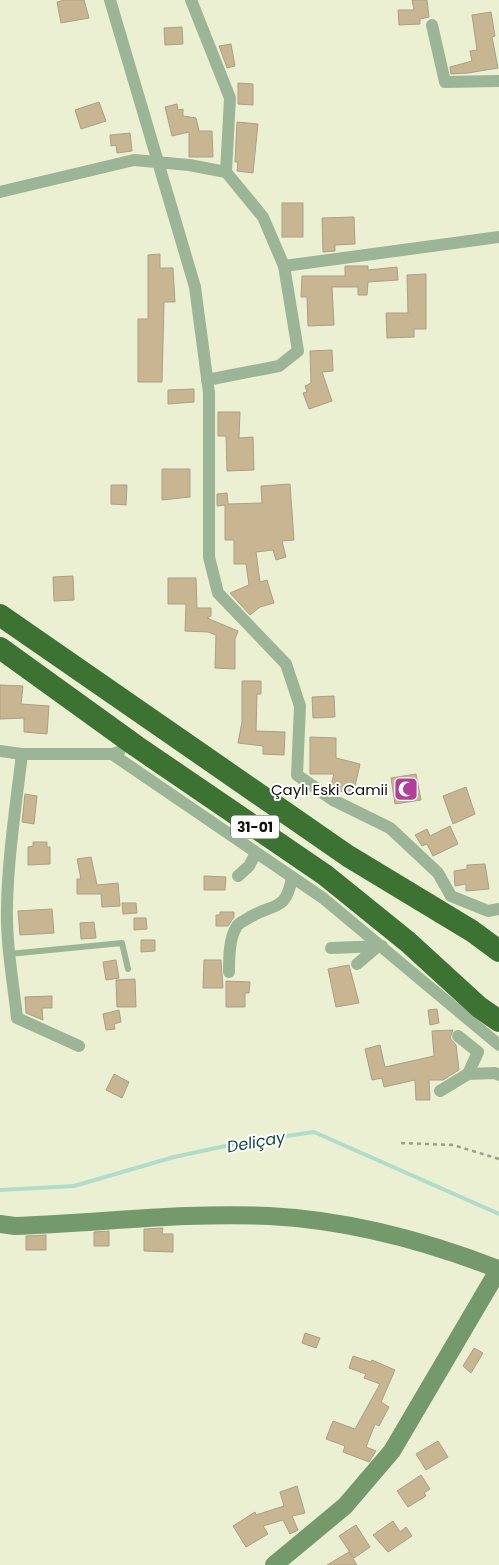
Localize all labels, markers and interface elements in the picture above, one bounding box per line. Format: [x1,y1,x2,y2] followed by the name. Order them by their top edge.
[393,776,419,802] mosque icon: Çaylı Eski Camii
[271,779,388,800] place label: Çaylı Eski Camii
[231,816,279,839] road number: 31-01
[225,1125,288,1158] water label: Deliçay

